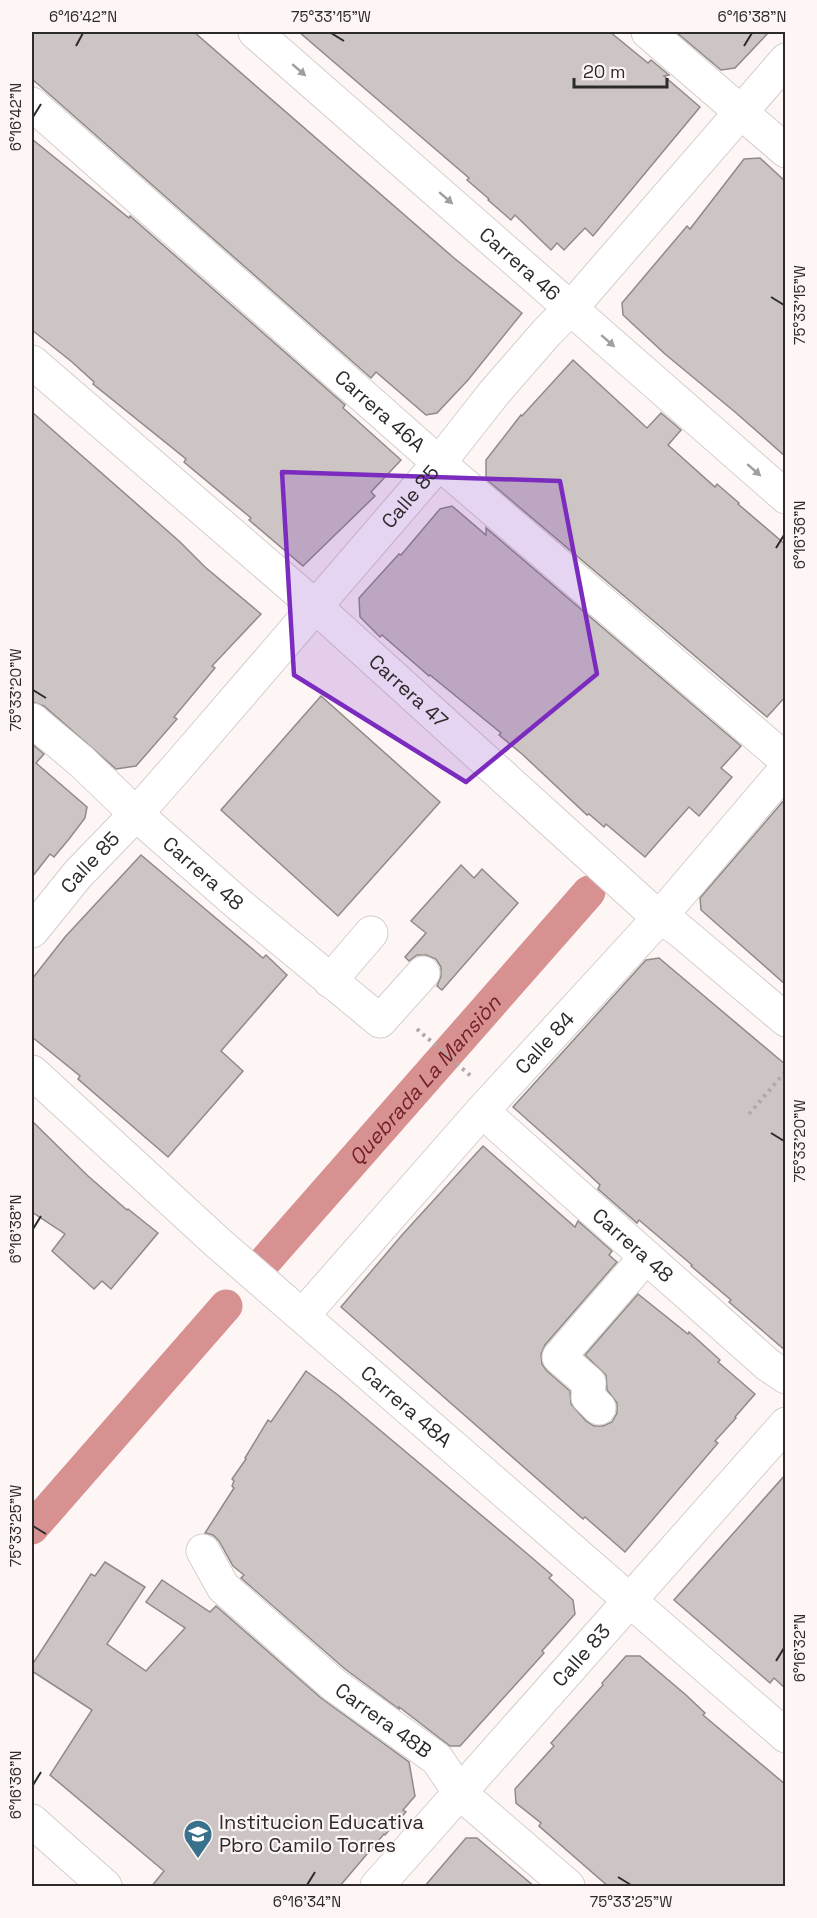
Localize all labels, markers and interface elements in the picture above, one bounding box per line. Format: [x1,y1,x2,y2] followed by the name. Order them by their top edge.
[49,7,117,26] text: 6°16'42"N
[291,7,371,26] text: 75°33'15"W
[718,7,786,26] text: 6°16'38"N
[574,51,667,89] scale bar
[583,60,626,83] text: 20 m
[291,63,306,76] one-way arrow
[6,83,25,151] text: 6°16'42"N
[438,191,453,204] one-way arrow
[474,221,566,306] street label: Carrera 46
[790,265,809,345] text: 75°33'15"W
[600,334,615,347] one-way arrow
[329,364,431,458] street label: Carrera 46A
[376,460,445,534] street label: Calle 85
[747,463,762,477] one-way arrow
[790,501,809,569] text: 6°16'36"N
[6,648,25,732] text: 75°33'20"W
[364,648,454,733] street label: Carrera 47
[55,826,125,899] street label: Calle 85
[157,831,249,916] street label: Carrera 48
[342,988,507,1170] water label: Quebrada La Mansiòn
[509,1006,580,1080] street label: Calle 84
[790,1099,809,1183] text: 75°33'20"W
[6,1195,25,1263] text: 6°16'38"N
[587,1202,679,1288] street label: Carrera 48
[355,1360,458,1453] street label: Carrera 48A
[6,1485,25,1567] text: 75°33'25"W
[790,1614,809,1682] text: 6°16'32"N
[546,1618,616,1692] street label: Calle 83
[330,1677,437,1764] street label: Carrera 48B
[6,1751,25,1819] text: 6°16'36"N
[219,1809,424,1858] place label: Institucion Educativa Pbro Camilo Torres
[182,1818,214,1860] school or university icon: Institucion Educativa Pbro Camilo Torres
[273,1892,341,1911] text: 6°16'34"N
[590,1892,672,1911] text: 75°33'25"W

